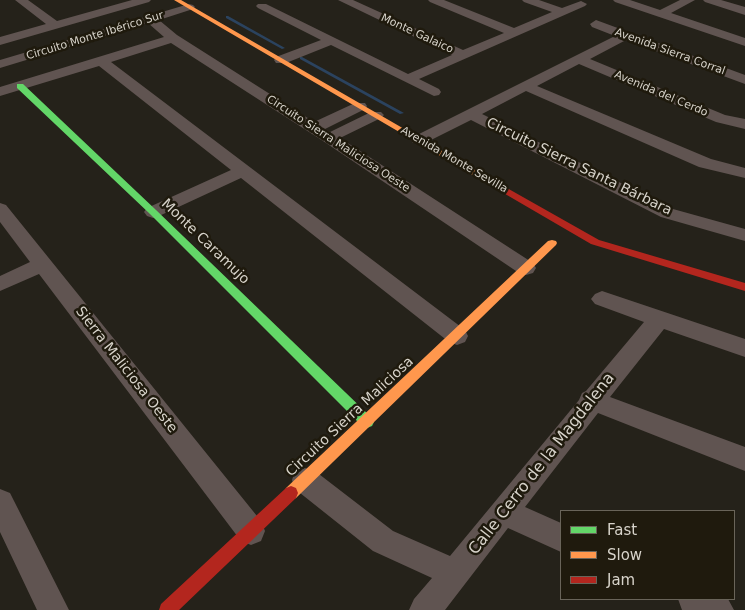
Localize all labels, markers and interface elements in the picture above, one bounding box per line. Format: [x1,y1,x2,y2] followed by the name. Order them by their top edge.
[25,9,165,63] street label: Circuito Monte Ibérico Sur
[379,11,455,57] street label: Monte Galaico
[613,26,727,78] street label: Avenida Sierra Corral
[612,68,710,120] street label: Avenida del Cerdo
[264,93,412,195] street label: Circuito Sierra Maliciosa Oeste
[483,115,675,219] street label: Circuito Sierra Santa Bárbara
[398,124,510,196] street label: Avenida Monte Sevilla
[158,196,252,288] street label: Monte Caramujo
[71,304,181,436] street label: Sierra Maliciosa Oeste
[283,353,417,481] street label: Circuito Sierra Maliciosa
[465,369,619,559] street label: Calle Cerro de la Magdalena
[560,510,735,600] legend
[607,521,637,539] text: Fast
[607,546,642,564] text: Slow
[607,571,635,589] text: Jam

